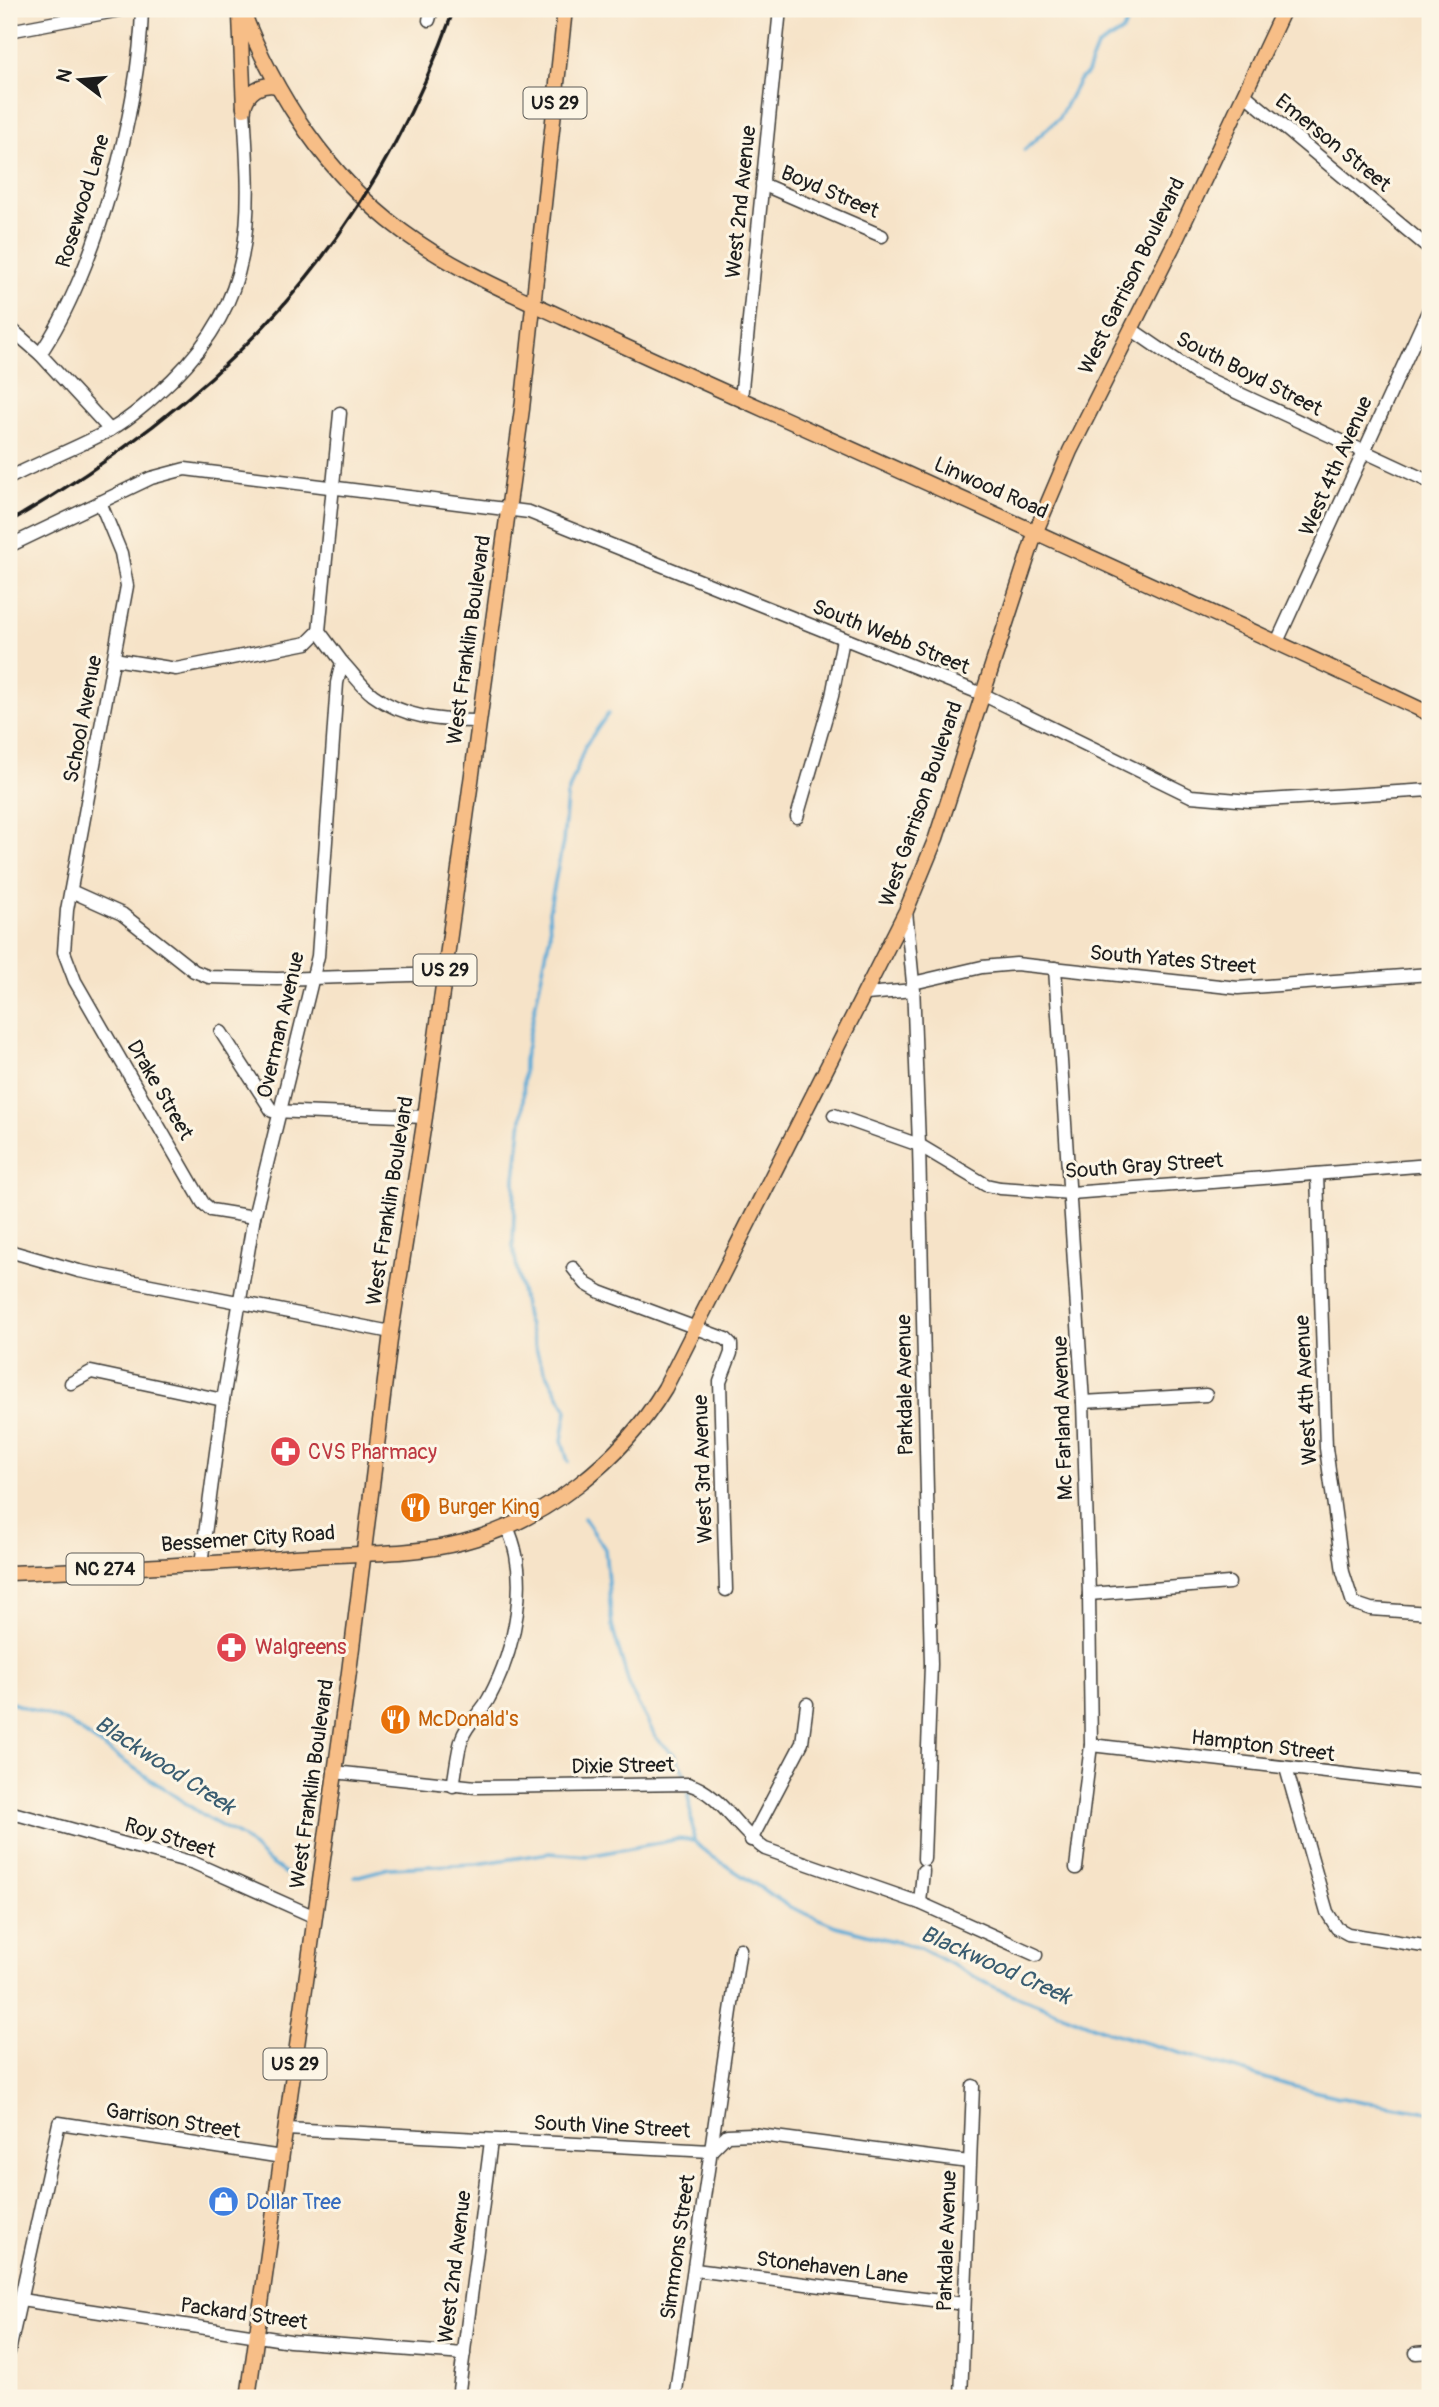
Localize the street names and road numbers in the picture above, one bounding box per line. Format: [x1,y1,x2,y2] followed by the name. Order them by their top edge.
[524,88,586,118] road number: US 29
[1270,88,1397,198] street label: Emerson Street
[720,124,763,280] street label: West 2nd Avenue
[50,130,116,271] street label: Rosewood Lane
[777,159,884,225] street label: Boyd Street
[1073,173,1191,379] street label: West Garrison Boulevard
[1171,325,1327,423] street label: South Boyd Street
[1293,391,1379,540] street label: West 4th Avenue
[930,451,1052,525] street label: Linwood Road
[441,534,497,746] street label: West Franklin Boulevard
[808,593,974,681] street label: South Webb Street
[57,652,109,785] street label: School Avenue
[873,698,969,910] street label: West Garrison Boulevard
[1089,939,1258,981] street label: South Yates Street
[251,949,311,1101] street label: Overman Avenue
[414,954,476,986] road number: US 29
[121,1035,200,1145] street label: Drake Street
[360,1095,420,1307] street label: West Franklin Boulevard
[1064,1147,1225,1185] street label: South Gray Street
[890,1313,920,1456] street label: Parkdale Avenue
[1289,1314,1323,1466] street label: West 4th Avenue
[1047,1335,1079,1501] street label: Mc Farland Avenue
[687,1393,719,1544] street label: West 3rd Avenue
[160,1519,336,1559] street label: Bessemer City Road
[66,1554,144,1584] road number: NC 274
[284,1678,340,1890] street label: West Franklin Boulevard
[1190,1724,1337,1768] street label: Hampton Street
[571,1752,675,1780] street label: Dixie Street
[121,1811,219,1865] street label: Roy Street
[264,2048,326,2080] road number: US 29
[104,2097,243,2145] street label: Garrison Street
[533,2109,692,2145] street label: South Vine Street
[931,2169,963,2312] street label: Parkdale Avenue
[654,2172,702,2321] street label: Simmons Street
[432,2188,478,2345] street label: West 2nd Avenue
[755,2245,910,2291] street label: Stonehaven Lane
[178,2292,310,2336] street label: Packard Street

